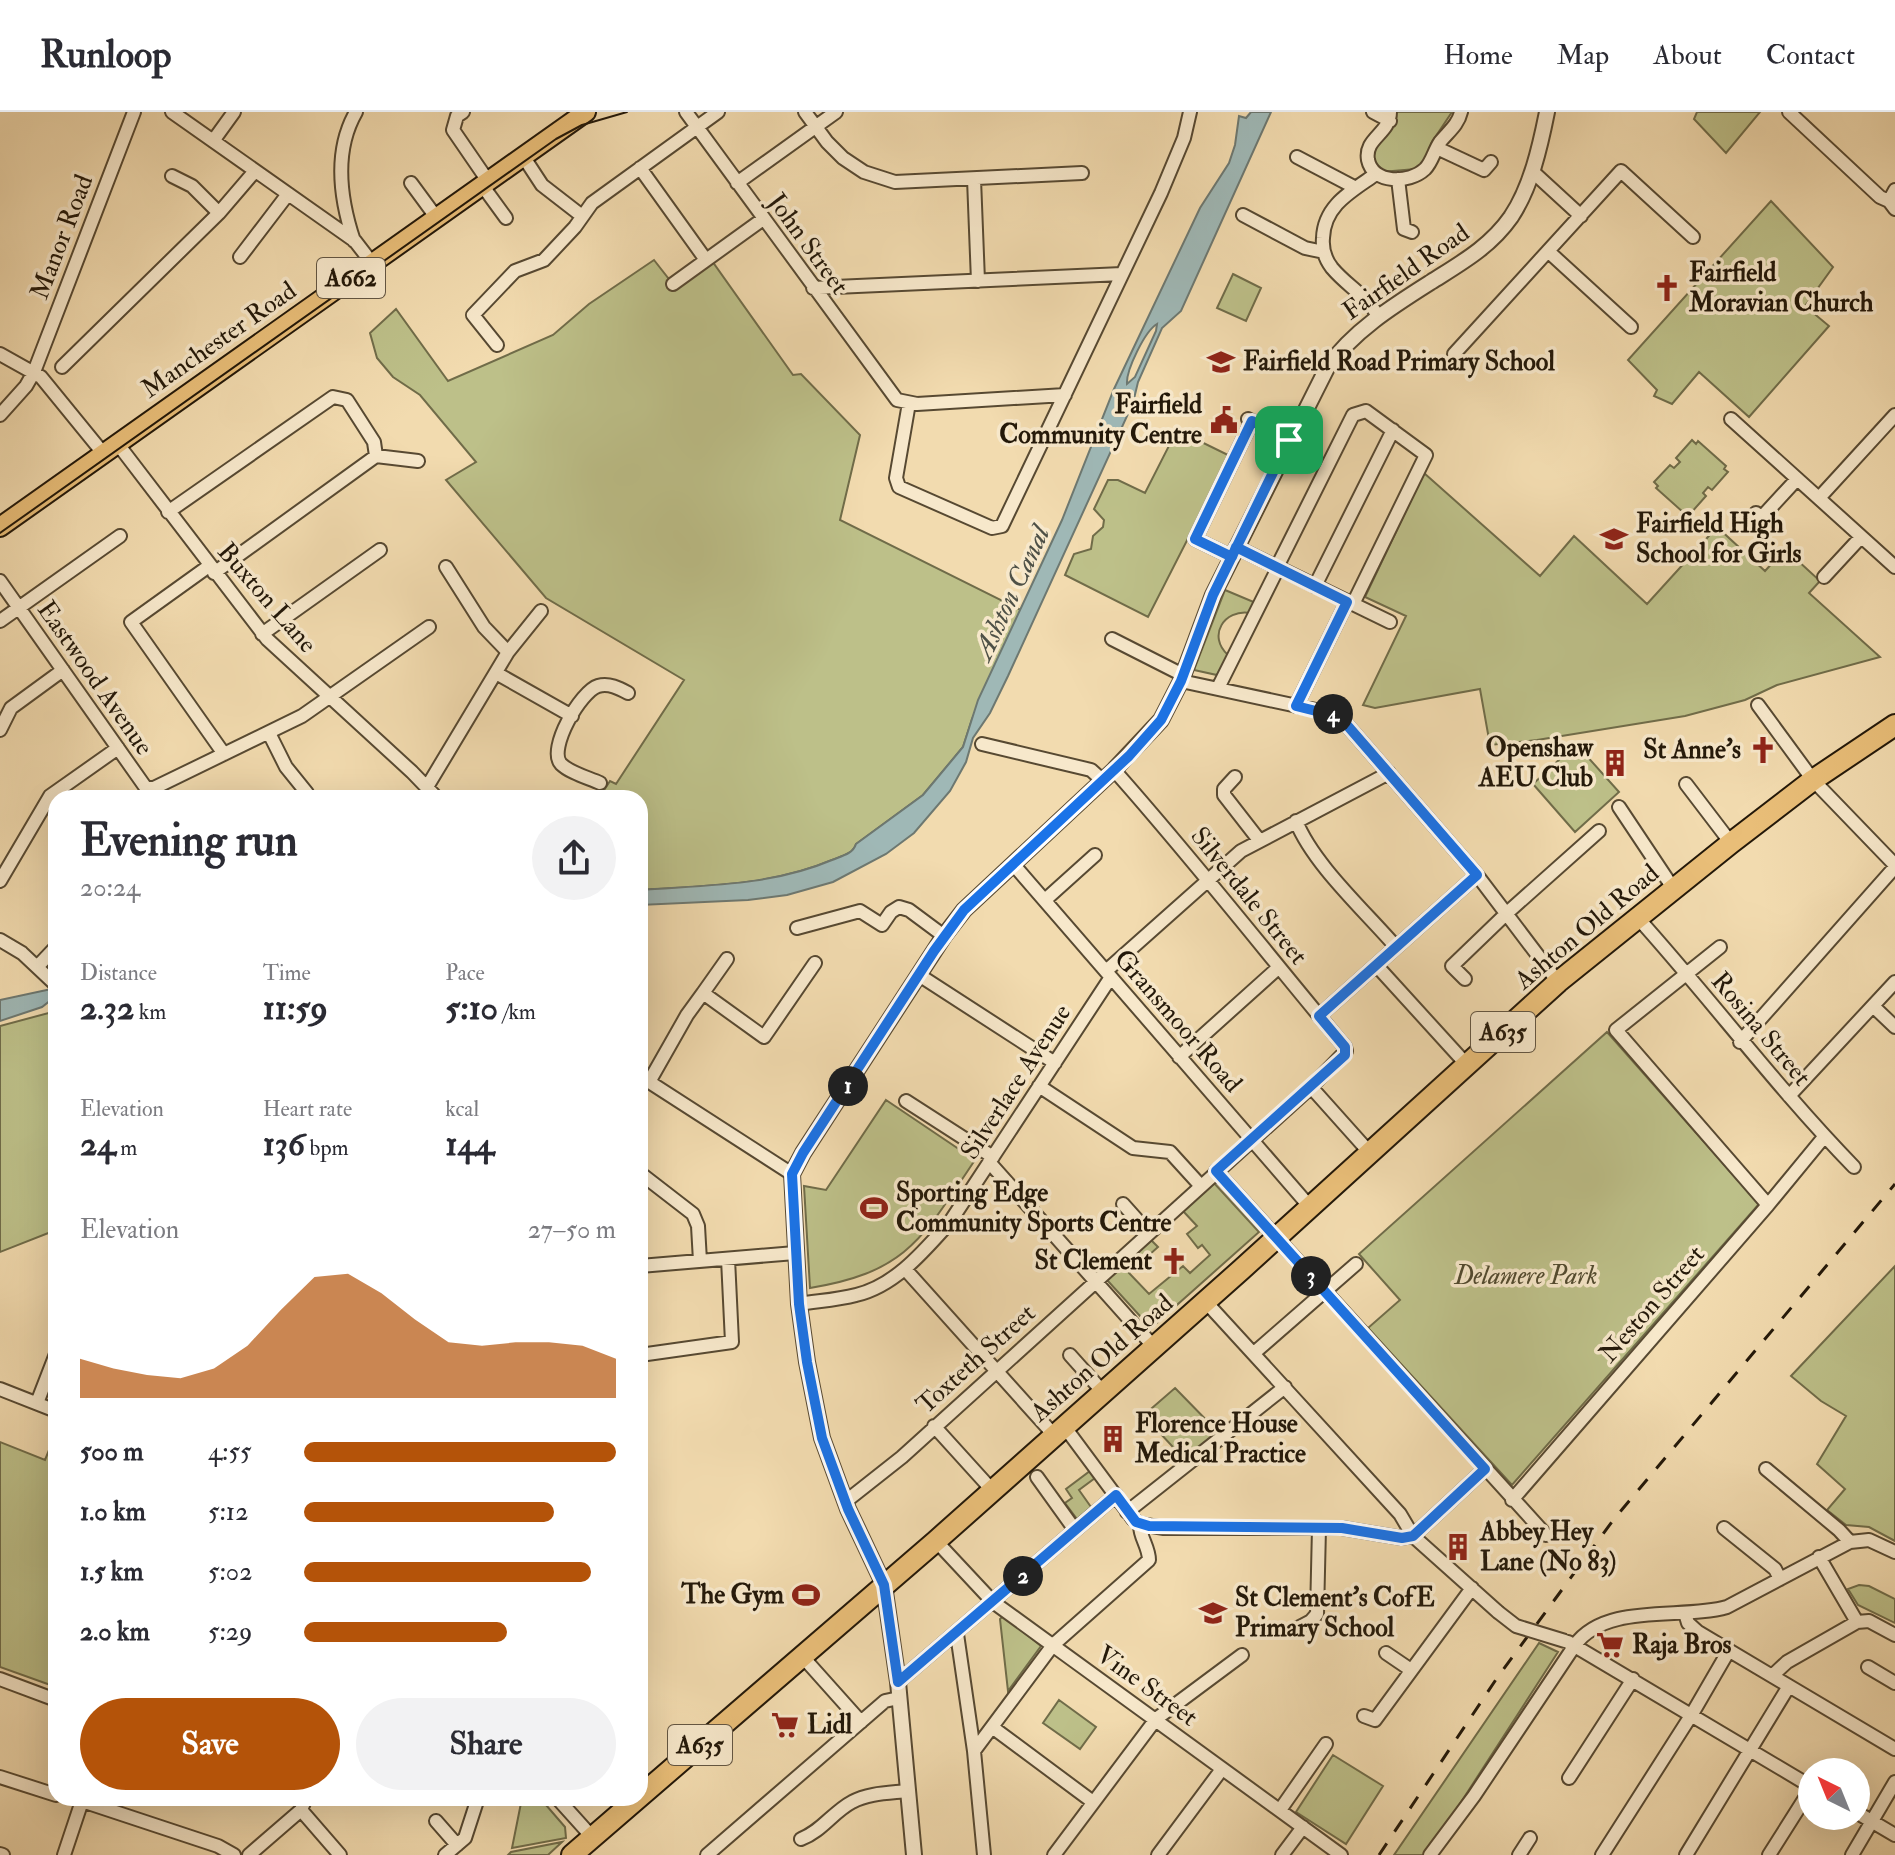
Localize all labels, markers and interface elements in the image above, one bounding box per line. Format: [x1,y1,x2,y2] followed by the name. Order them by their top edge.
[40,31,171,79] text: Runloop
[1443,38,1513,73] text: Home
[1557,38,1609,73] text: Map
[1653,38,1722,73] text: About
[1766,38,1855,73] text: Contact
[24,170,100,304] street label: Manor Road
[760,186,856,301] street label: John Street
[1337,217,1476,327] street label: Fairfield Road
[1688,257,1874,319] place label: Fairfield Moravian Church
[317,258,385,298] road number: A662
[1652,273,1682,303] church icon: Fairfield Moravian Church
[135,275,303,405] street label: Manchester Road
[1243,346,1555,379] place label: Fairfield Road Primary School
[1206,347,1236,377] school or university icon: Fairfield Road Primary School
[999,389,1202,452] place label: Fairfield Community Centre
[1209,405,1239,435] public building icon: Fairfield Community Centre
[1255,406,1323,474] pin
[1267,418,1311,462] icon: arrive
[1636,508,1802,570] place label: Fairfield High School for Girls
[965,518,1059,668] water label: Ashton Canal
[1599,524,1629,554] school or university icon: Fairfield High School for Girls
[210,536,324,660] street label: Buxton Lane
[30,595,160,762] street label: Eastwood Avenue
[1313,694,1353,734] pin: 4
[1327,700,1339,728] text: 4
[1478,732,1594,794] place label: Openshaw AEU Club
[1643,734,1741,766] place label: St Anne's
[1748,735,1778,765] church icon: St Anne's
[1600,748,1630,778] building icon: Openshaw AEU Club
[80,814,298,869] text: Evening run
[532,816,616,900] button: share
[1184,821,1314,971] street label: Silverdale Street
[1507,857,1666,997] street label: Ashton Old Road
[80,872,140,904] text: 20:24
[1107,943,1249,1099] street label: Gransmoor Road
[80,959,157,987] text: Distance
[263,959,311,987] text: Time
[445,959,485,987] text: Pace
[1704,965,1818,1093] street label: Rosina Street
[80,987,134,1030] text: 2.32
[263,987,328,1030] text: 11:59
[445,987,498,1030] text: 5:10
[134,998,166,1026] text: km
[498,998,536,1026] text: /km
[954,998,1078,1166] street label: Silverlace Avenue
[1471,1012,1535,1052] road number: A635
[828,1066,868,1106] pin: 1
[844,1072,852,1100] text: 1
[80,1095,164,1123] text: Elevation
[263,1095,352,1123] text: Heart rate
[445,1095,479,1123] text: kcal
[80,1123,116,1166] text: 24
[263,1123,305,1166] text: 136
[445,1123,494,1166] text: 144
[116,1134,137,1162] text: m
[305,1134,349,1162] text: bpm
[896,1177,1171,1240] place label: Sporting Edge Community Sports Centre
[859,1193,889,1223] sports icon: Sporting Edge Community Sports Centre
[80,1214,179,1246] text: Elevation
[528,1214,616,1246] text: 27–50 m
[1592,1239,1712,1369] street label: Neston Street
[1035,1245,1153,1277] place label: St Clement
[1159,1246,1189,1276] church icon: St Clement
[1291,1256,1331,1296] pin: 3
[1453,1260,1598,1292] park label: Delamere Park
[1307,1262,1315,1290] text: 3
[1023,1287,1180,1429] street label: Ashton Old Road
[910,1297,1042,1421] street label: Toxteth Street
[1134,1408,1306,1470] place label: Florence House Medical Practice
[1098,1424,1128,1454] building icon: Florence House Medical Practice
[80,1436,144,1468] text: 500 m
[208,1436,251,1468] text: 4:55
[80,1496,146,1528] text: 1.0 km
[208,1496,248,1528] text: 5:12
[1479,1516,1616,1578] place label: Abbey Hey Lane (No 83)
[1443,1532,1473,1562] building icon: Abbey Hey Lane (No 83)
[80,1556,143,1588] text: 1.5 km
[208,1556,252,1588] text: 5:02
[1003,1556,1043,1596] pin: 2
[1017,1562,1029,1590] text: 2
[680,1579,785,1612] place label: The Gym
[791,1580,821,1610] sports icon: The Gym
[1235,1582,1435,1645] place label: St Clement's CofE Primary School
[1198,1598,1228,1628] school or university icon: St Clement's CofE Primary School
[80,1616,150,1648] text: 2.0 km
[208,1616,252,1648] text: 5:29
[1632,1629,1732,1661] place label: Raja Bros
[1595,1630,1625,1660] supermarket icon: Raja Bros
[1090,1638,1204,1734] street label: Vine Street
[80,1698,340,1790] button: Save
[356,1698,616,1790] button: Share
[807,1709,852,1741] place label: Lidl
[770,1710,800,1740] supermarket icon: Lidl
[668,1725,732,1765] road number: A635
[1798,1758,1870,1830] north arrow
[1798,1758,1870,1830] map controls

